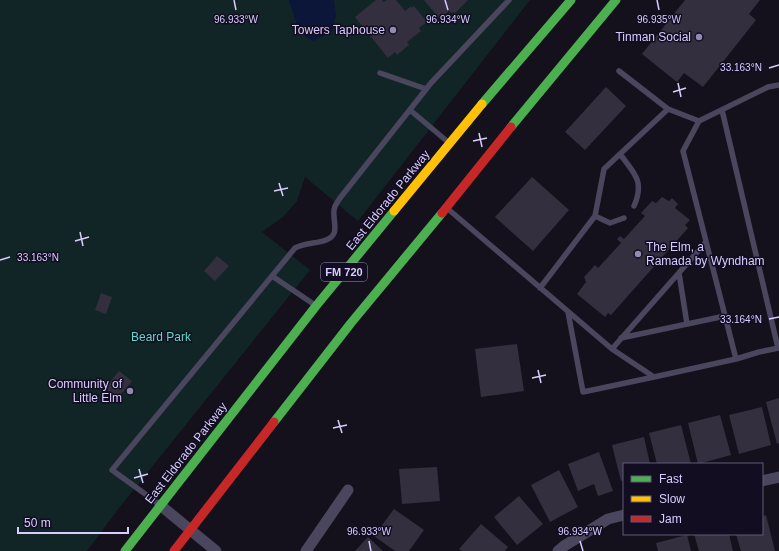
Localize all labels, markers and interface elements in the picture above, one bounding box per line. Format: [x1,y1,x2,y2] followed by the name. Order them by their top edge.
[214,14,259,25] text: 96.933°W
[426,14,471,25] text: 96.934°W
[637,14,682,25] text: 96.935°W
[292,23,385,37] place label: Towers Taphouse
[388,25,398,35] marker: Towers Taphouse
[615,30,691,44] place label: Tinman Social
[694,32,704,42] marker: Tinman Social
[720,62,762,73] text: 33.163°N
[343,147,433,253] street label: East Eldorado Parkway
[646,240,765,268] place label: The Elm, a Ramada by Wyndham
[633,249,643,259] marker: The Elm, a Ramada by Wyndham
[17,252,59,263] text: 33.163°N
[321,263,367,281] road number: FM 720
[720,314,762,325] text: 33.164°N
[131,330,192,344] park label: Beard Park
[48,377,123,405] place label: Community of Little Elm
[125,386,135,396] marker: Community of Little Elm
[142,400,230,506] street label: East Eldorado Parkway
[623,463,763,535] legend
[659,472,683,486] text: Fast
[659,492,685,506] text: Slow
[18,509,128,535] scale bar
[659,512,682,526] text: Jam
[24,516,51,530] text: 50 m
[347,526,392,537] text: 96.933°W
[558,526,603,537] text: 96.934°W

